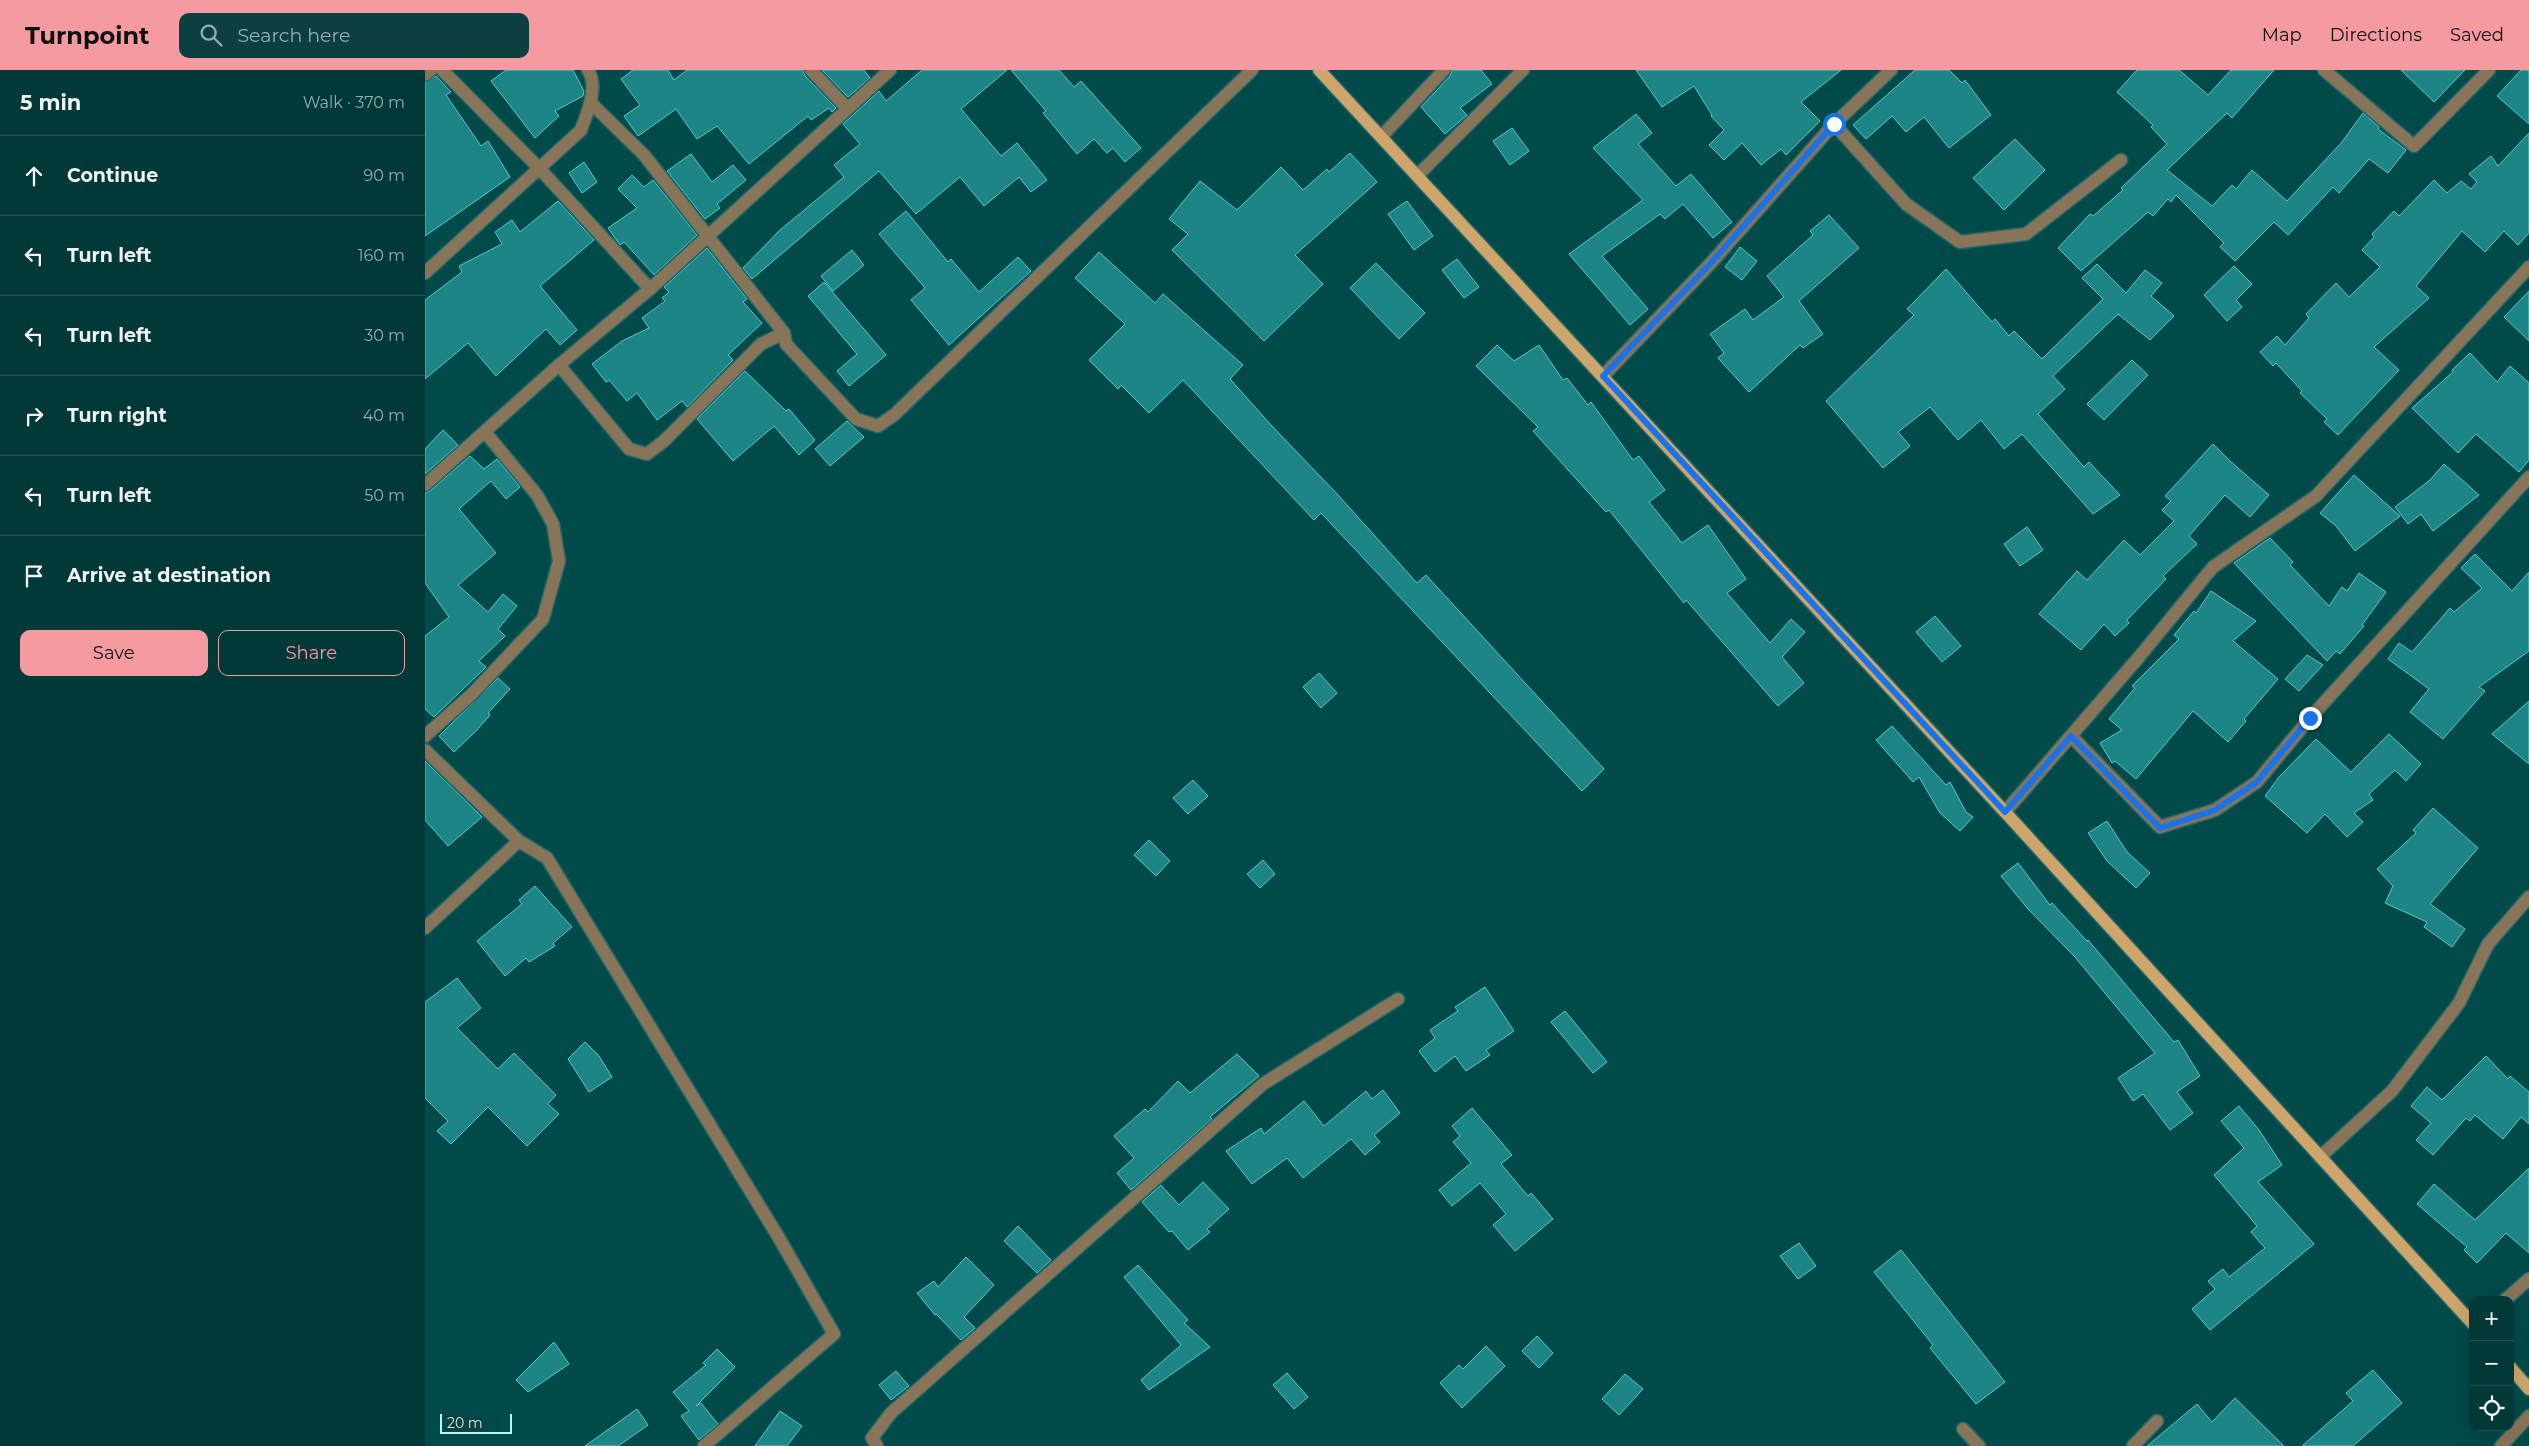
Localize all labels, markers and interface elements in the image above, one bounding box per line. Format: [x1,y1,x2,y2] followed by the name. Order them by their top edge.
[179,13,529,58] search box
[25,21,149,50] text: Turnpoint
[197,21,225,49] icon: search
[237,24,350,47] text: Search here
[2262,24,2302,46] text: Map
[2330,24,2422,46] text: Directions
[2450,24,2504,46] text: Saved
[20,90,81,115] text: 5 min
[303,93,405,112] text: Walk · 370 m
[1823,113,1846,136] route start
[20,162,48,190] icon: ahead
[67,164,158,187] text: Continue
[363,166,405,185] text: 90 m
[20,242,48,270] icon: left
[67,244,152,267] text: Turn left
[358,246,405,265] text: 160 m
[20,322,48,350] icon: left
[67,324,152,347] text: Turn left
[364,326,405,345] text: 30 m
[20,402,48,430] icon: right
[67,404,167,427] text: Turn right
[363,406,405,425] text: 40 m
[20,482,48,510] icon: left
[67,484,152,507] text: Turn left
[364,486,405,505] text: 50 m
[20,562,48,590] icon: arrive
[67,564,271,587] text: Arrive at destination
[20,630,208,676] button: Save
[218,630,405,676] button: Share
[2299,707,2322,730] route end
[2469,1296,2514,1431] map controls
[2469,1296,2514,1341] button: +
[2469,1341,2514,1386] button: −
[2469,1386,2514,1431] button: locate
[440,1411,513,1434] scale bar
[447,1414,483,1432] text: 20 m

